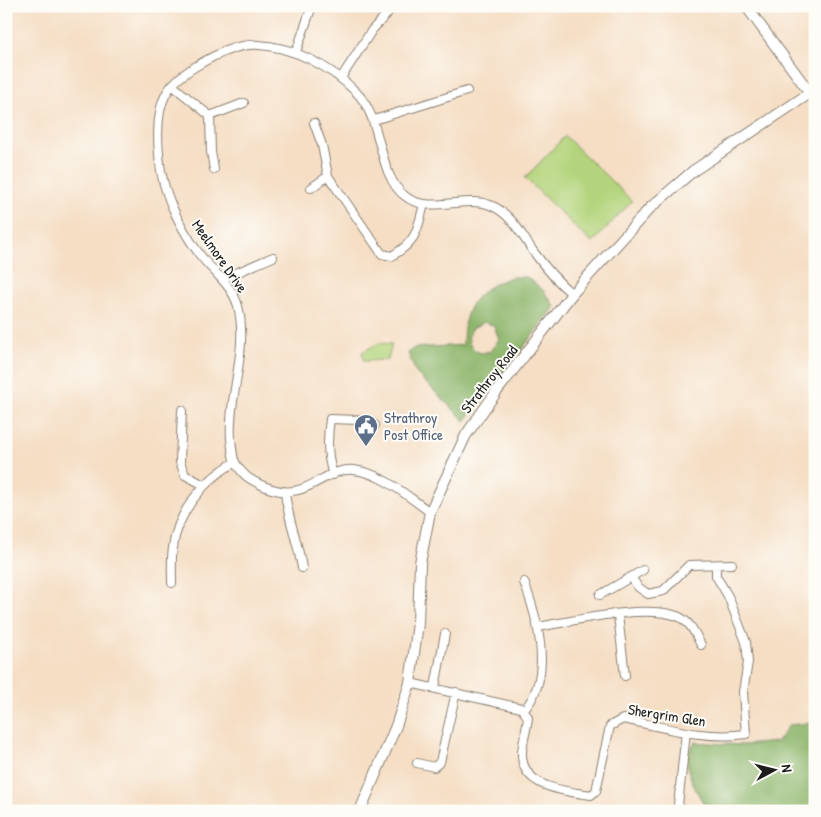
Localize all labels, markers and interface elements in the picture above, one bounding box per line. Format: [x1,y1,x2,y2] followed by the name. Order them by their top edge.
[187,215,253,297] street label: Meelmore Drive
[456,340,522,418] street label: Strathroy Road
[384,407,443,445] place label: Strathroy Post Office
[353,413,379,447] public building icon: Strathroy Post Office
[627,699,708,732] street label: Shergrim Glen
[748,744,798,794] north arrow
[778,763,797,774] text: N

